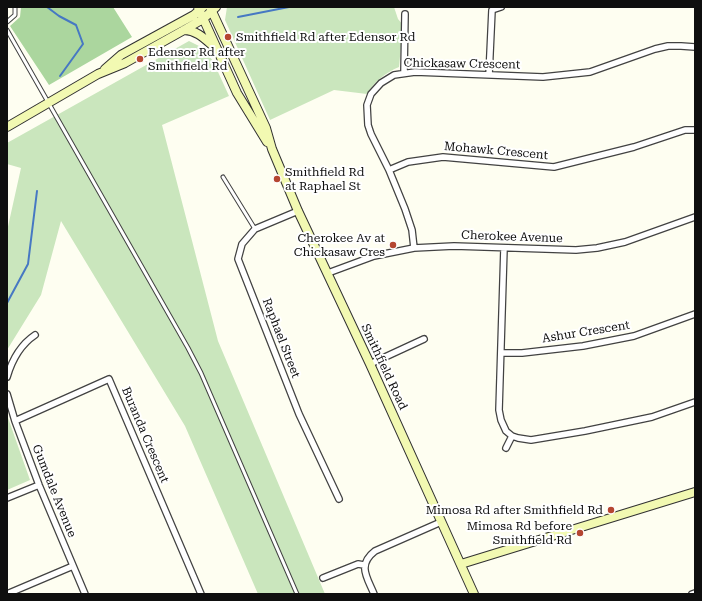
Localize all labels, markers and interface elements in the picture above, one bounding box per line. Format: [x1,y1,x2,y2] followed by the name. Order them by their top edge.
[236,30,415,44] place label: Smithfield Rd after Edensor Rd
[223,32,233,42] marker: Smithfield Rd after Edensor Rd
[148,45,245,73] place label: Edensor Rd after Smithfield Rd
[135,54,145,64] marker: Edensor Rd after Smithfield Rd
[404,56,520,72] street label: Chickasaw Crescent
[443,139,549,163] street label: Mohawk Crescent
[285,165,364,193] place label: Smithfield Rd at Raphael St
[272,174,282,184] marker: Smithfield Rd at Raphael St
[461,228,563,246] street label: Cherokee Avenue
[294,231,385,259] place label: Cherokee Av at Chickasaw Cres
[388,240,398,250] marker: Cherokee Av at Chickasaw Cres
[259,296,303,380] street label: Raphael Street
[541,318,631,346] street label: Ashur Crescent
[358,322,410,412] street label: Smithfield Road
[118,385,172,485] street label: Buranda Crescent
[29,443,79,539] street label: Gumdale Avenue
[426,503,603,517] place label: Mimosa Rd after Smithfield Rd
[606,505,616,515] marker: Mimosa Rd after Smithfield Rd
[467,519,572,547] place label: Mimosa Rd before Smithfield Rd
[575,528,585,538] marker: Mimosa Rd before Smithfield Rd

